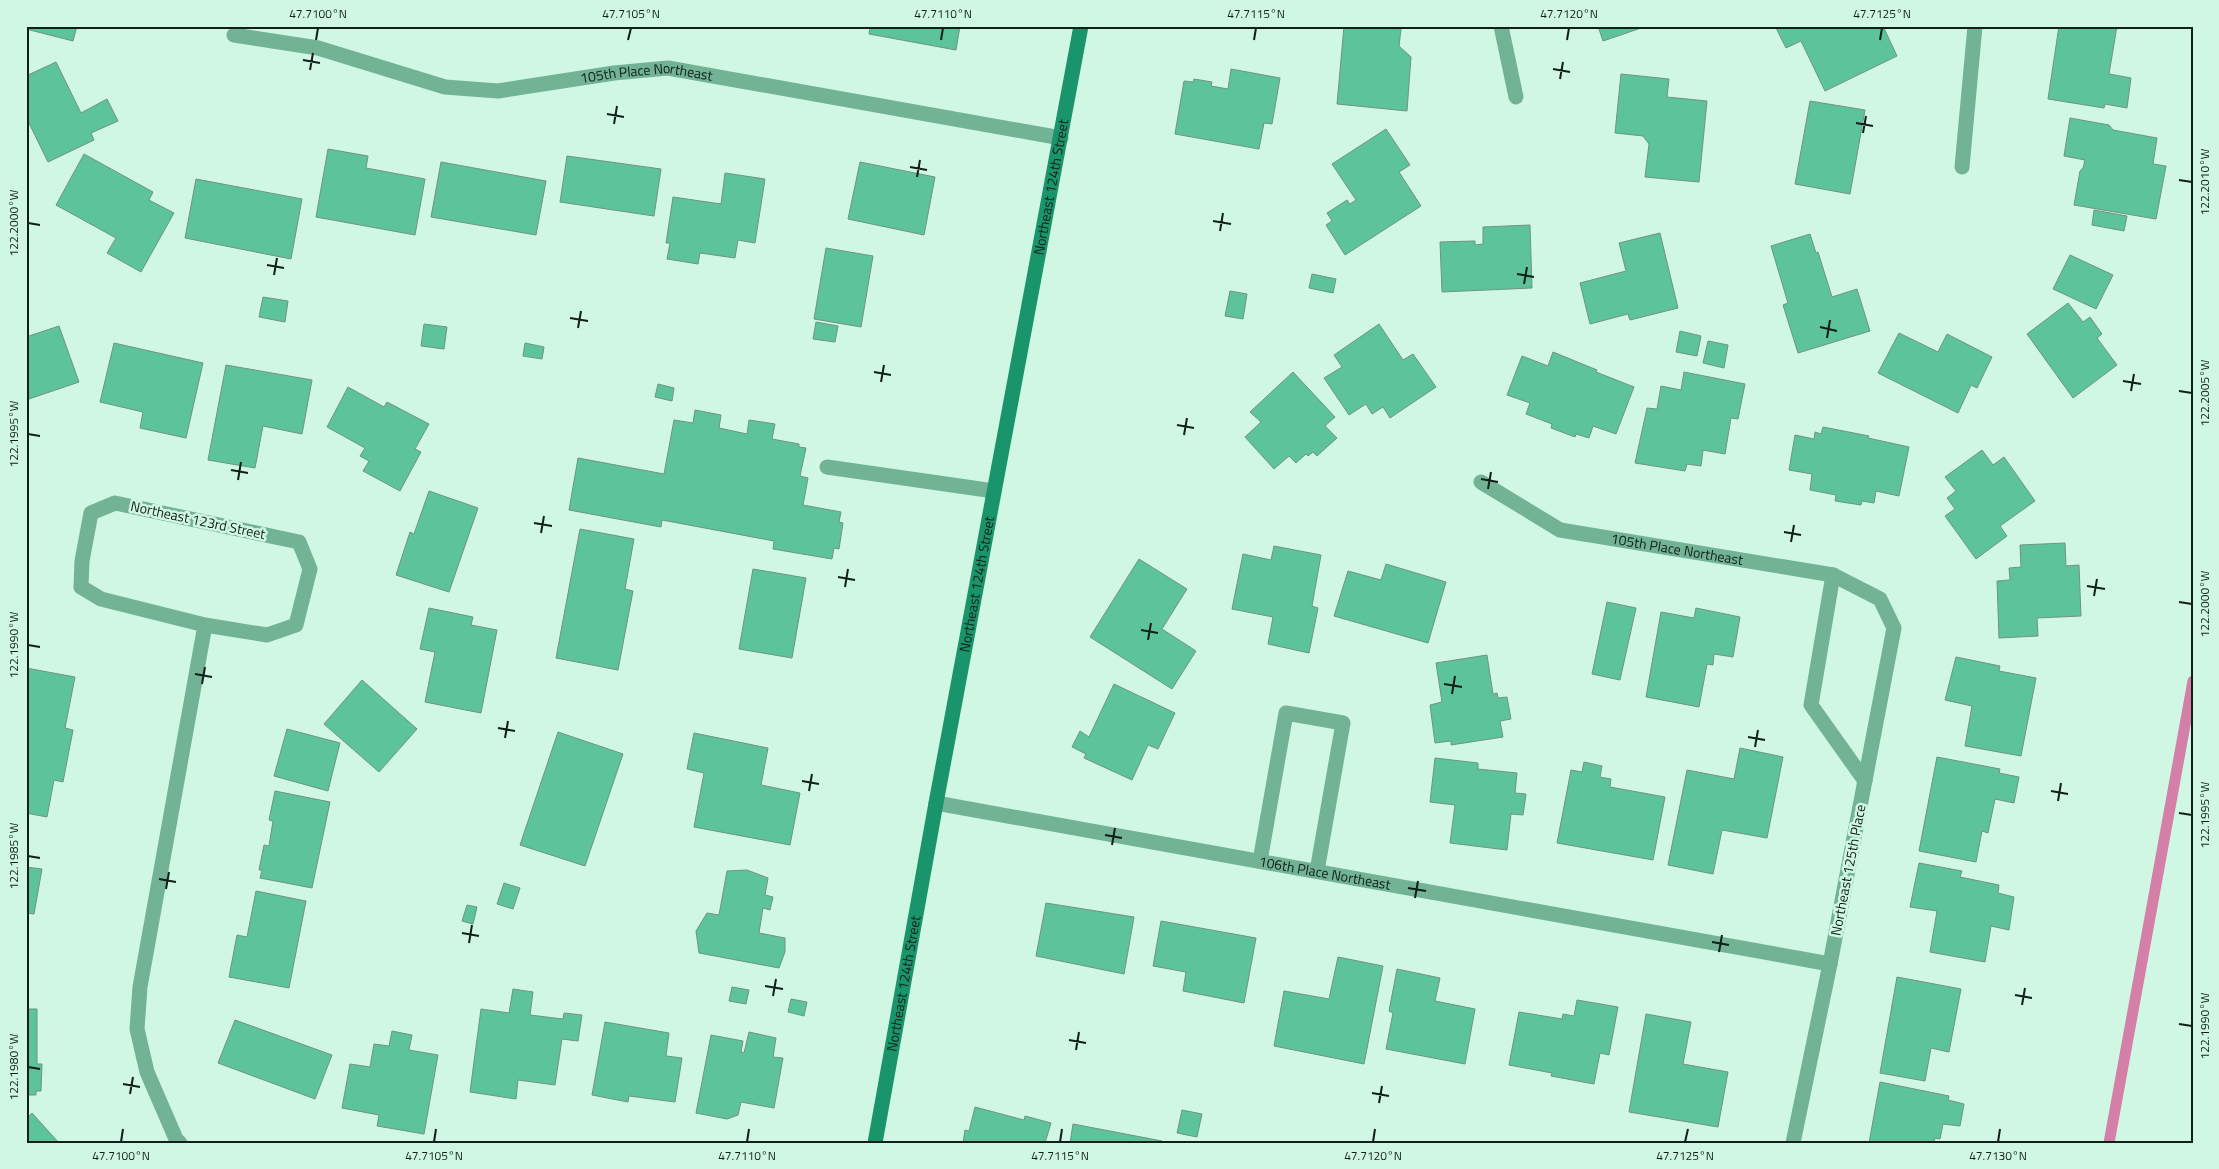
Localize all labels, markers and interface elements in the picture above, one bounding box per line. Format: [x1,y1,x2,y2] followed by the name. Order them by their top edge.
[289,4,347,23] text: 47.7100°N
[602,4,660,23] text: 47.7105°N
[914,4,972,23] text: 47.7110°N
[1227,4,1285,23] text: 47.7115°N
[1540,4,1598,23] text: 47.7120°N
[1853,4,1911,23] text: 47.7125°N
[579,57,714,88] street label: 105th Place Northeast
[1027,117,1073,257] street label: Northeast 124th Street
[2195,148,2214,216] text: 122.2010°W
[4,189,23,257] text: 122.2000°W
[2195,359,2214,427] text: 122.2005°W
[4,400,23,468] text: 122.1995°W
[129,495,268,544] street label: Northeast 123rd Street
[953,514,999,654] street label: Northeast 124th Street
[1609,528,1745,570] street label: 105th Place Northeast
[2195,570,2214,638] text: 122.2000°W
[4,611,23,679] text: 122.1990°W
[2195,781,2214,849] text: 122.1995°W
[1824,802,1871,937] street label: Northeast 125th Place
[4,822,23,890] text: 122.1985°W
[1257,850,1392,895] street label: 106th Place Northeast
[881,914,926,1053] street label: Northeast 124th Street
[2195,992,2214,1060] text: 122.1990°W
[4,1033,23,1101] text: 122.1980°W
[92,1146,150,1165] text: 47.7100°N
[405,1146,463,1165] text: 47.7105°N
[718,1146,776,1165] text: 47.7110°N
[1031,1146,1089,1165] text: 47.7115°N
[1344,1146,1402,1165] text: 47.7120°N
[1656,1146,1714,1165] text: 47.7125°N
[1969,1146,2027,1165] text: 47.7130°N

